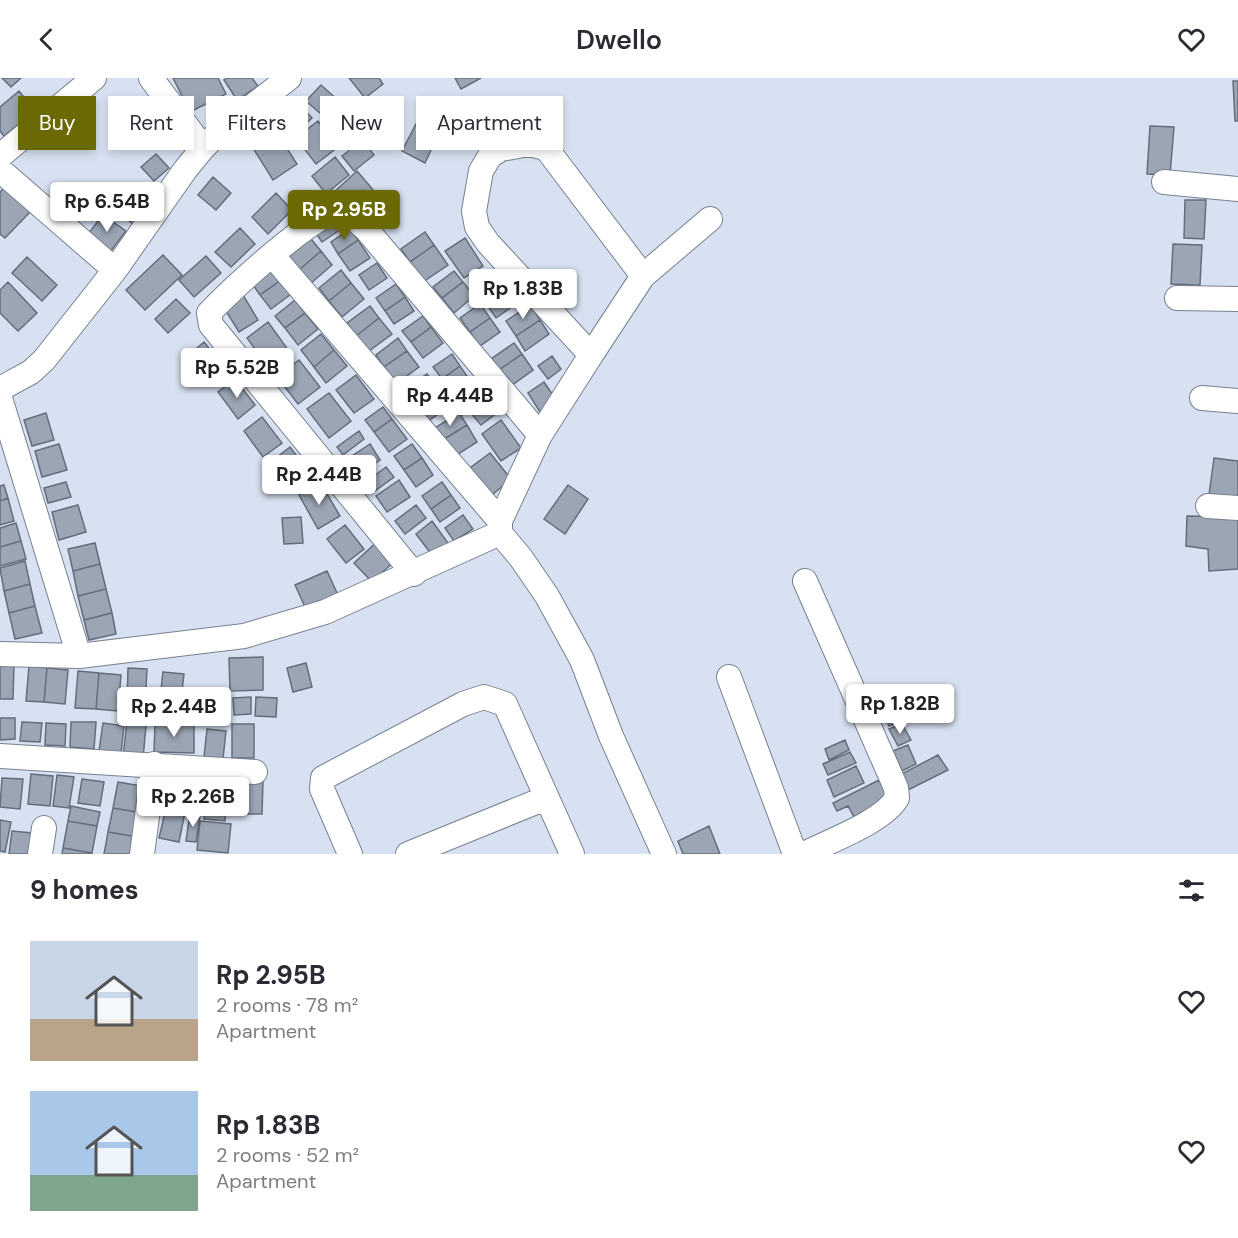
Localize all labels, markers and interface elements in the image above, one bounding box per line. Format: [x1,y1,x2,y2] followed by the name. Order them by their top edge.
[576,22,662,57] text: Dwello
[30,23,63,56] icon: back
[1175,23,1208,56] icon: heart
[18,96,96,150] chip: Buy
[108,96,194,150] chip: Rent
[206,96,308,150] chip: Filters
[320,96,404,150] chip: New
[416,96,563,150] chip: Apartment
[45,182,169,233] pin: Rp 6.54B
[64,188,150,214] text: Rp 6.54B
[282,190,406,241] pin: Rp 2.95B
[302,196,386,222] text: Rp 2.95B
[461,269,585,320] pin: Rp 1.83B
[483,275,563,301] text: Rp 1.83B
[175,348,299,399] pin: Rp 5.52B
[195,354,279,380] text: Rp 5.52B
[388,376,512,427] pin: Rp 4.44B
[406,382,494,408] text: Rp 4.44B
[257,455,381,506] pin: Rp 2.44B
[276,461,362,487] text: Rp 2.44B
[838,684,962,735] pin: Rp 1.82B
[112,687,236,738] pin: Rp 2.44B
[860,690,940,716] text: Rp 1.82B
[131,693,217,719] text: Rp 2.44B
[131,777,255,828] pin: Rp 2.26B
[151,783,235,809] text: Rp 2.26B
[30,873,139,907] text: 9 homes
[1175,874,1208,907] icon: filters
[216,958,326,992] text: Rp 2.95B
[78,965,150,1037] icon: home
[1175,985,1208,1018] icon: heart
[216,992,358,1018] text: 2 rooms · 78 m²
[216,1018,316,1044] text: Apartment
[216,1108,320,1142] text: Rp 1.83B
[78,1115,150,1187] icon: home
[1175,1135,1208,1168] icon: heart
[216,1142,359,1168] text: 2 rooms · 52 m²
[216,1168,316,1194] text: Apartment

